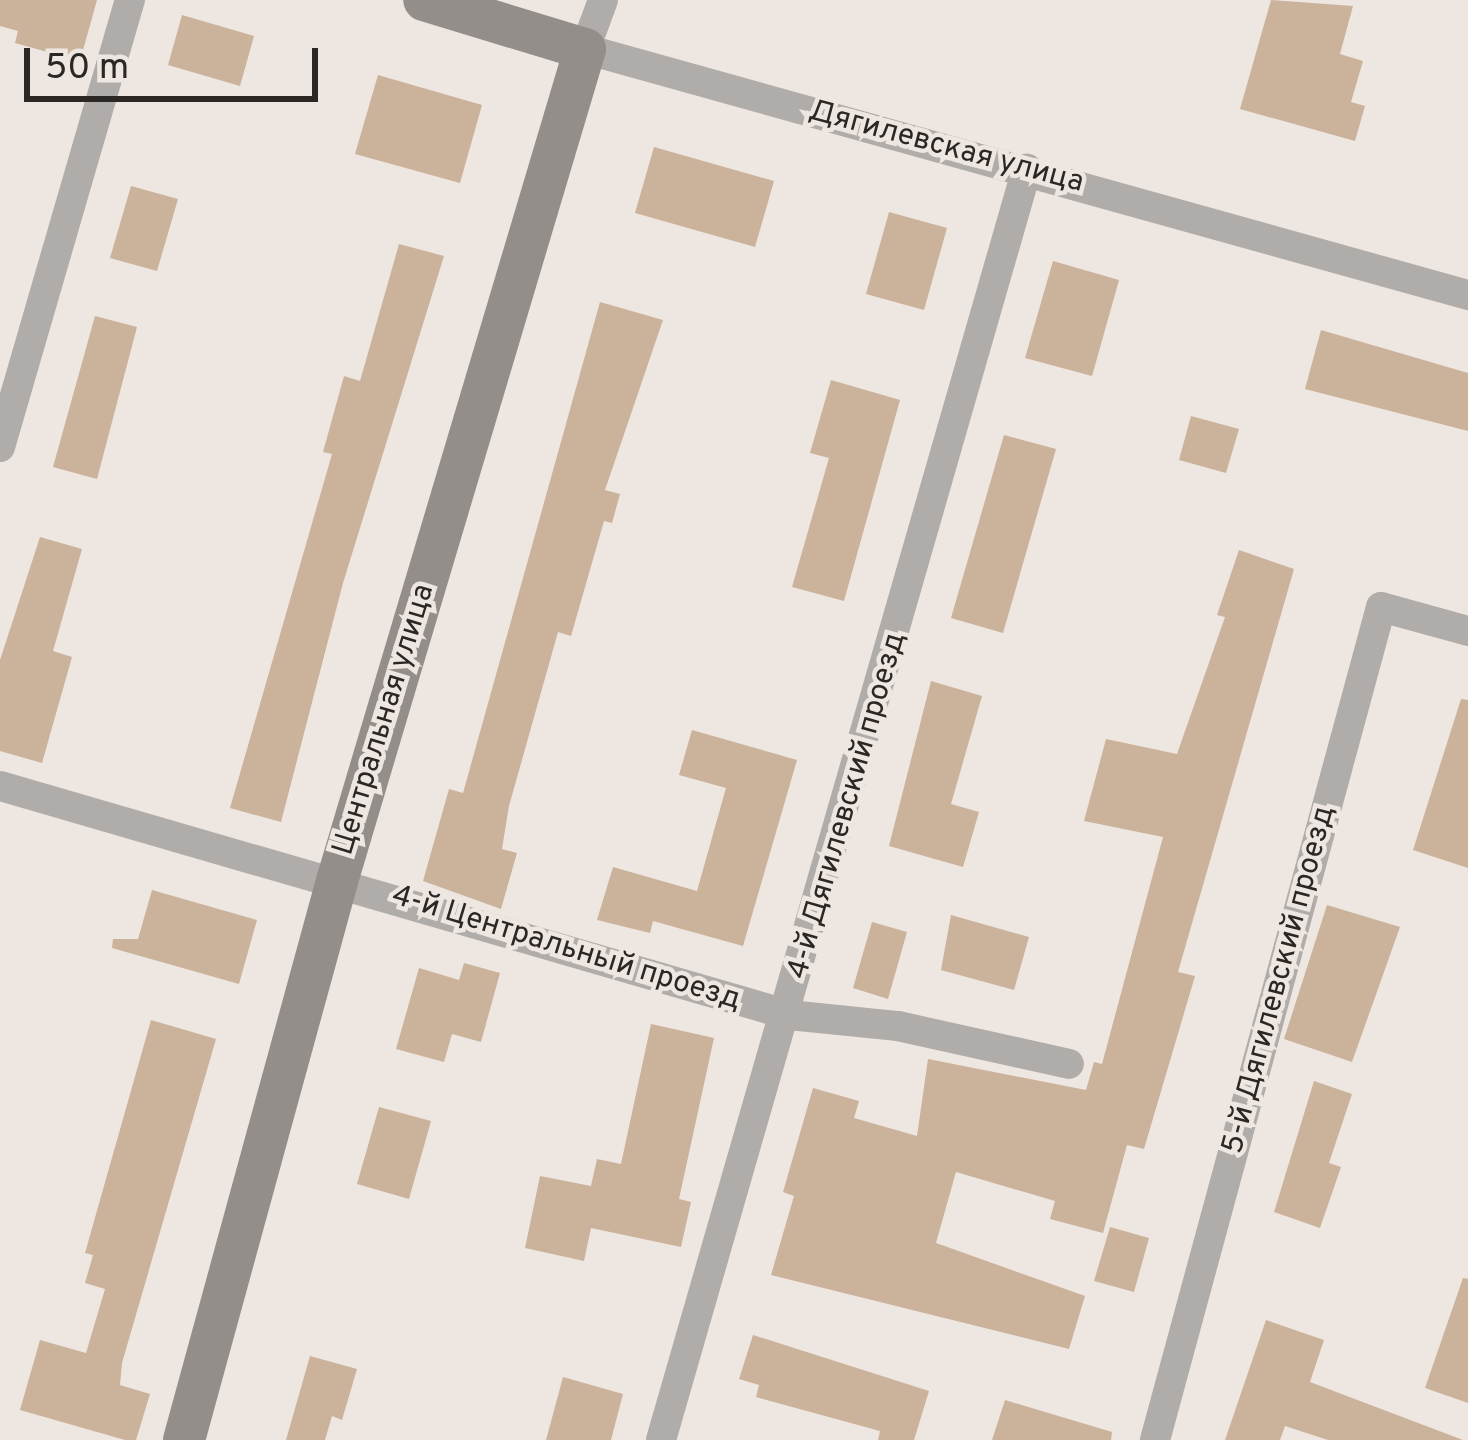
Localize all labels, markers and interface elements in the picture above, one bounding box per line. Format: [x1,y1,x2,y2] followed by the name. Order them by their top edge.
[30,24,324,98] scale bar
[45,46,129,92] text: 50 m
[805,94,1087,202] street label: Дягилевская улица
[327,580,443,860] street label: Центральная улица
[781,629,915,983] street label: 4-й Дягилевский проезд
[1216,802,1344,1158] street label: 5-й Дягилевский проезд
[387,879,745,1019] street label: 4-й Центральный проезд

